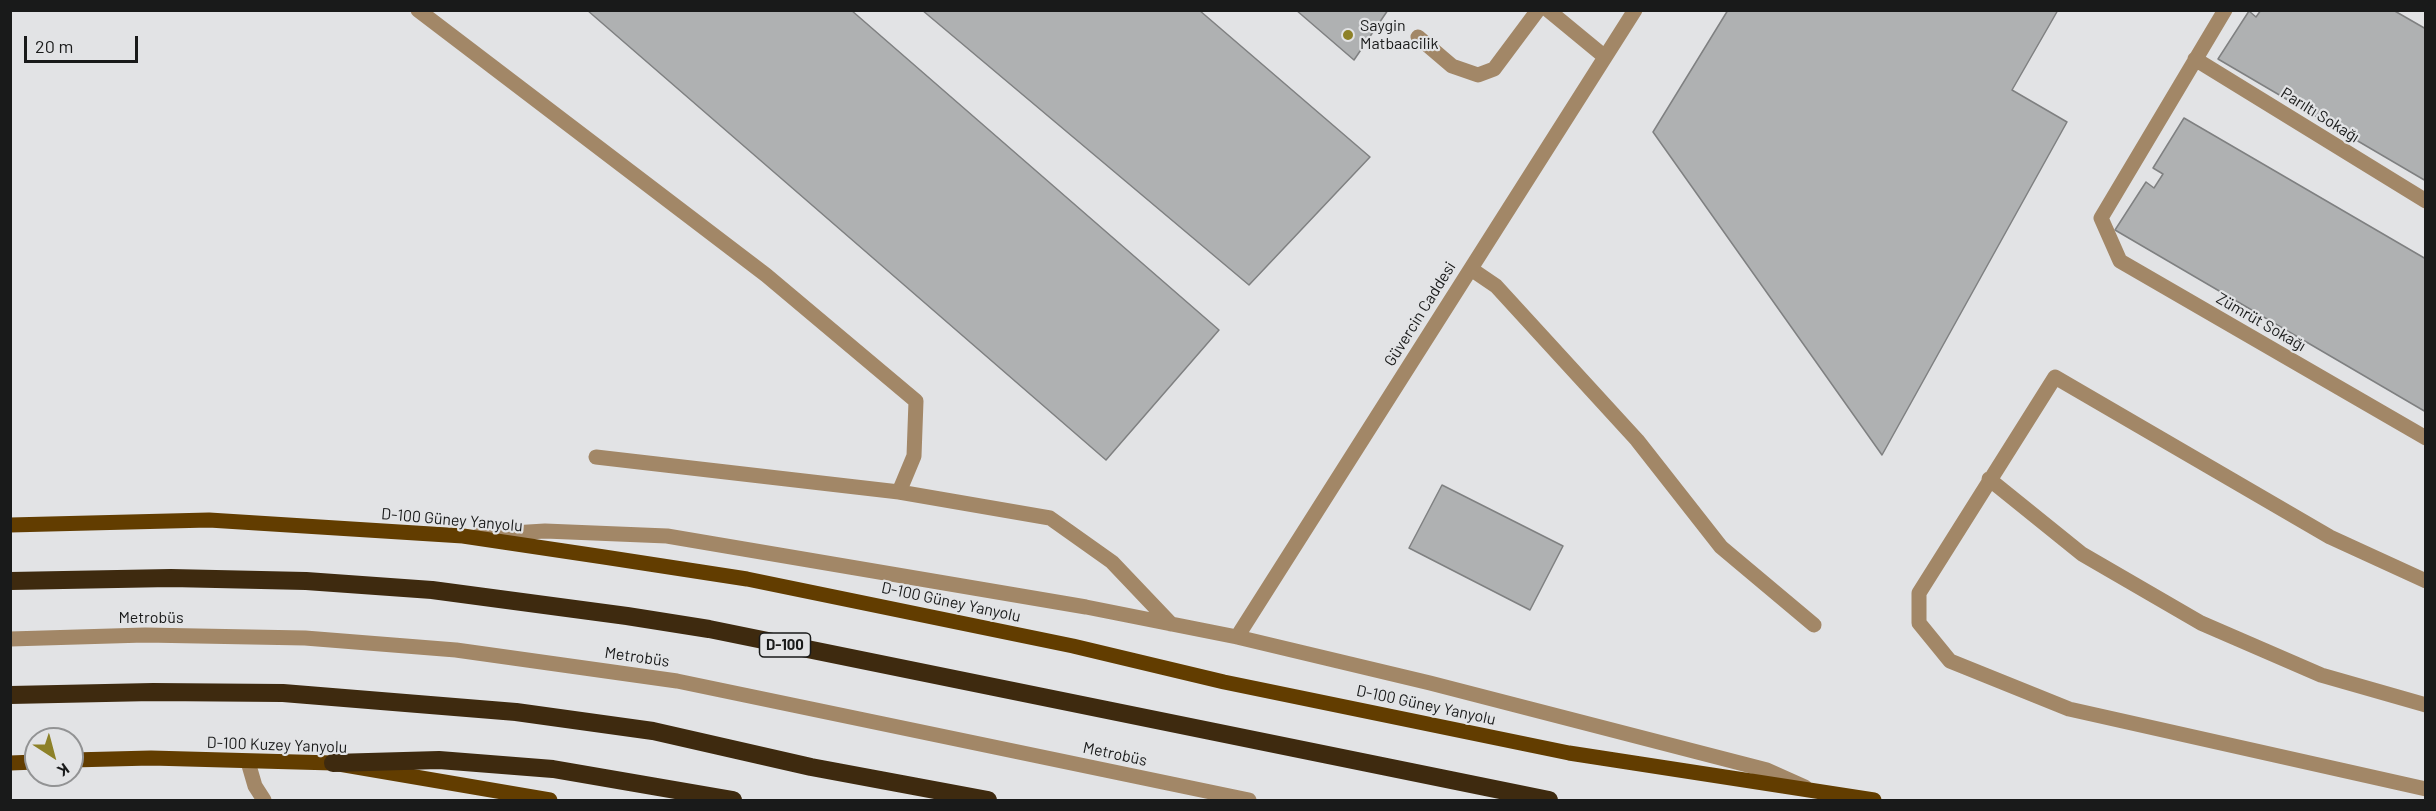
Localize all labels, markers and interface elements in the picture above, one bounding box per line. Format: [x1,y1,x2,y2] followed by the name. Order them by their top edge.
[1360,16,1439,54] place label: Saygin Matbaacilik
[27,24,141,62] scale bar
[1341,28,1355,42] marker: Saygin Matbaacilik
[35,35,73,57] text: 20 m
[2277,83,2363,147] street label: Parıltı Sokağı
[1380,258,1460,370] street label: Güvercin Caddesi
[2213,289,2309,355] street label: Zümrüt Sokağı
[380,504,524,536] street label: D-100 Güney Yanyolu
[880,578,1022,626] street label: D-100 Güney Yanyolu
[118,608,184,628] street label: Metrobüs
[760,633,810,657] road number: D-100
[603,643,671,671] street label: Metrobüs
[1355,681,1497,729] street label: D-100 Güney Yanyolu
[24,727,84,787] north arrow
[206,733,348,757] street label: D-100 Kuzey Yanyolu
[1081,738,1149,770] street label: Metrobüs
[54,760,73,781] text: K

